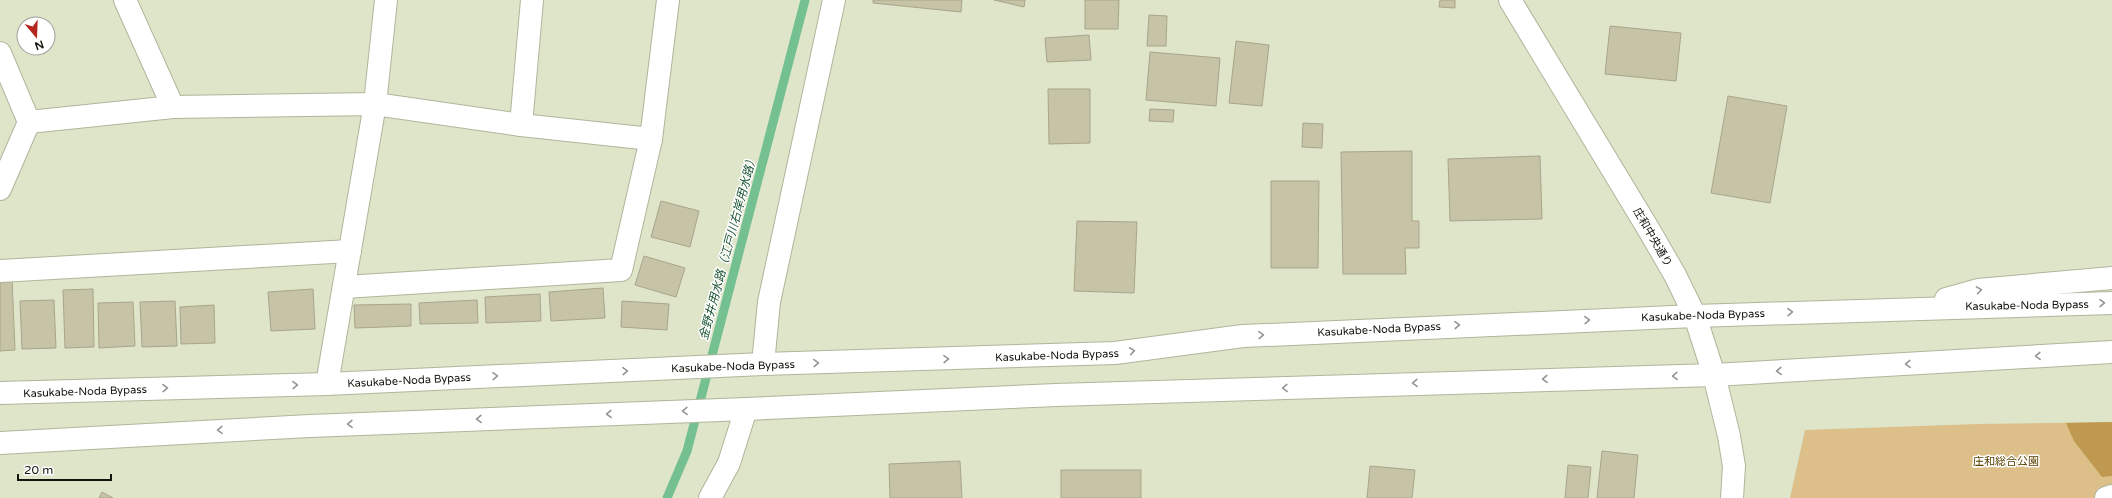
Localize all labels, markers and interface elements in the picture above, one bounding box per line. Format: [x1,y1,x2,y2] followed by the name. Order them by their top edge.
[16,16,56,56] north arrow
[33,37,45,53] text: N
[696,152,760,342] water label: 金野井用水路（江戸川右岸用水路）
[1630,205,1675,269] street label: 庄和中央通り
[1976,287,1982,295] one-way arrow
[1965,298,2089,313] street label: Kasukabe-Noda Bypass
[2099,299,2105,307] one-way arrow
[1641,307,1765,324] street label: Kasukabe-Noda Bypass
[1787,308,1793,316] one-way arrow
[1584,316,1590,324] one-way arrow
[1317,320,1441,339] street label: Kasukabe-Noda Bypass
[1454,321,1460,330] one-way arrow
[1258,331,1264,340] one-way arrow
[995,347,1119,364] street label: Kasukabe-Noda Bypass
[1129,347,1135,356] one-way arrow
[2035,352,2041,361] one-way arrow
[943,354,949,363] one-way arrow
[671,358,795,375] street label: Kasukabe-Noda Bypass
[813,359,819,367] one-way arrow
[1905,359,1911,368] one-way arrow
[622,366,628,375] one-way arrow
[1776,367,1782,376] one-way arrow
[347,371,471,390] street label: Kasukabe-Noda Bypass
[492,372,498,381] one-way arrow
[1672,372,1678,380] one-way arrow
[1542,375,1548,383] one-way arrow
[1412,379,1418,388] one-way arrow
[292,381,298,389] one-way arrow
[23,383,147,400] street label: Kasukabe-Noda Bypass
[1282,383,1288,392] one-way arrow
[162,384,168,393] one-way arrow
[682,407,688,416] one-way arrow
[606,410,612,418] one-way arrow
[476,415,482,423] one-way arrow
[347,420,353,428] one-way arrow
[217,426,223,435] one-way arrow
[1973,455,2039,468] park label: 庄和総合公園
[18,456,111,482] scale bar
[24,463,53,477] text: 20 m

